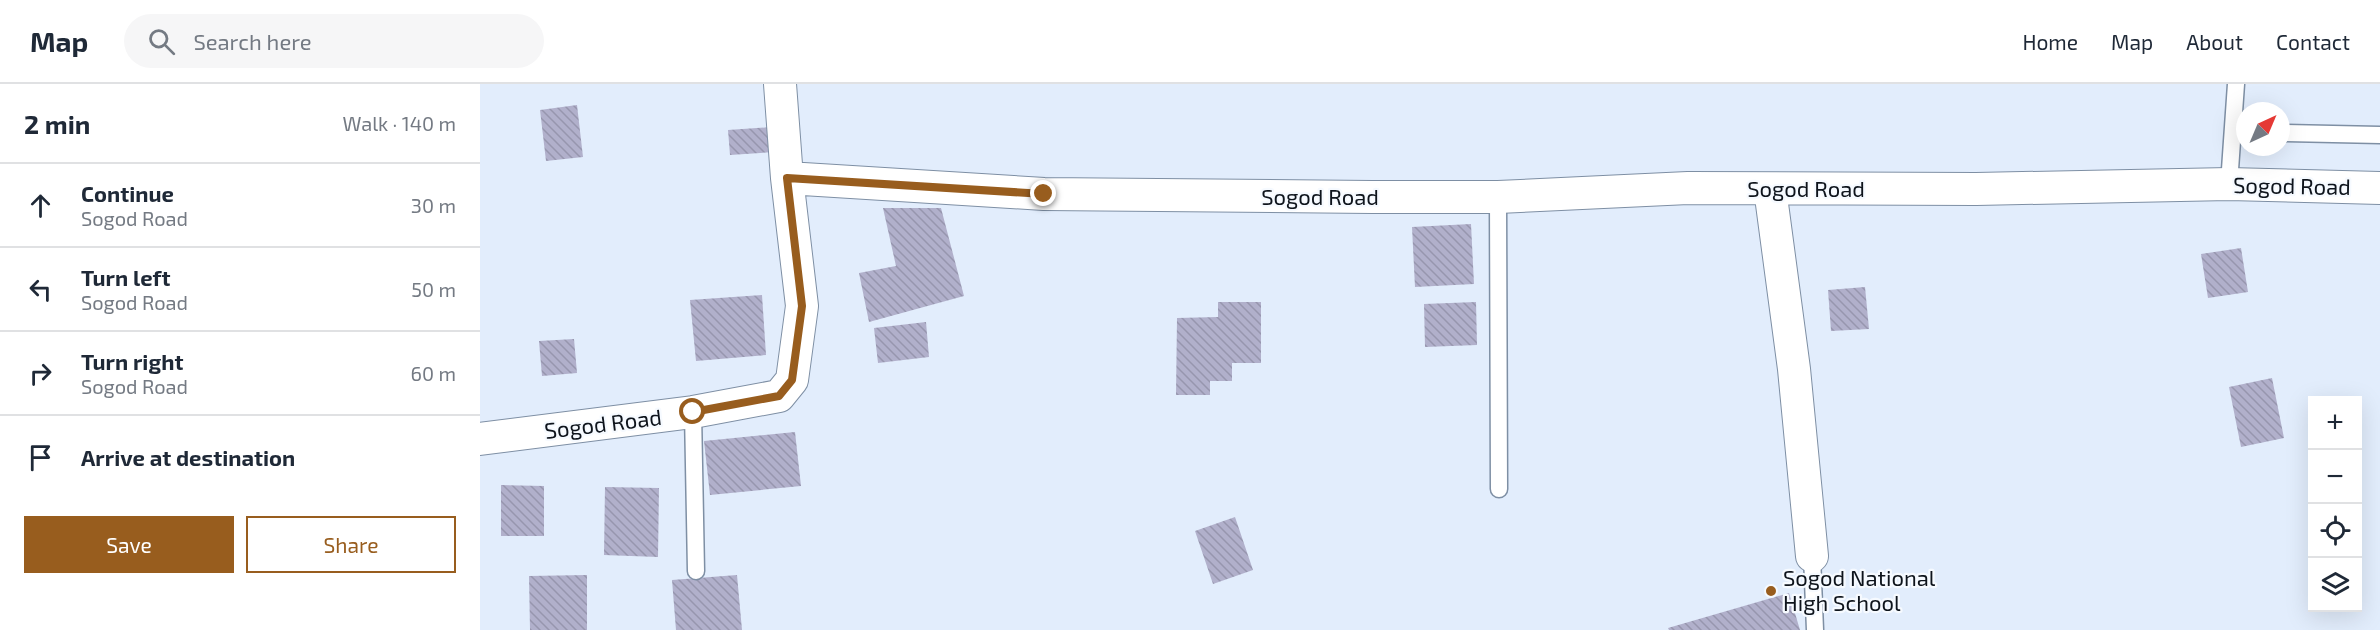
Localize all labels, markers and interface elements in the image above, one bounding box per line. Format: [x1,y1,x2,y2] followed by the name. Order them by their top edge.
[124,14,544,68] search box
[30,24,88,58] text: Map
[145,25,178,58] icon: search
[193,28,312,54] text: Search here
[2022,29,2078,54] text: Home
[2111,29,2153,54] text: Map
[2186,29,2243,54] text: About
[2276,29,2350,54] text: Contact
[2236,102,2290,156] north arrow
[24,108,90,139] text: 2 min
[342,111,456,135] text: Walk · 140 m
[2233,171,2351,199] street label: Sogod Road
[1747,175,1865,201] street label: Sogod Road
[81,180,174,206] text: Continue
[1030,180,1056,206] route end
[1261,183,1379,209] street label: Sogod Road
[24,189,57,222] icon: ahead
[411,193,456,217] text: 30 m
[81,206,188,230] text: Sogod Road
[81,264,170,290] text: Turn left
[24,273,57,306] icon: left
[411,277,456,301] text: 50 m
[81,290,188,314] text: Sogod Road
[81,348,183,374] text: Turn right
[24,357,57,390] icon: right
[411,361,456,385] text: 60 m
[81,374,188,398] text: Sogod Road
[2308,396,2362,612] map controls
[2308,396,2362,450] button: +
[679,398,705,424] route start
[543,403,663,443] street label: Sogod Road
[24,441,57,474] icon: arrive
[81,444,295,470] text: Arrive at destination
[2308,450,2362,504] button: −
[2308,504,2362,558] button: locate
[24,516,234,573] button: Save
[246,516,456,573] button: Share
[2308,558,2362,612] button: layers
[1783,564,1936,615] place label: Sogod National High School
[1764,584,1778,598] marker: Sogod National High School

